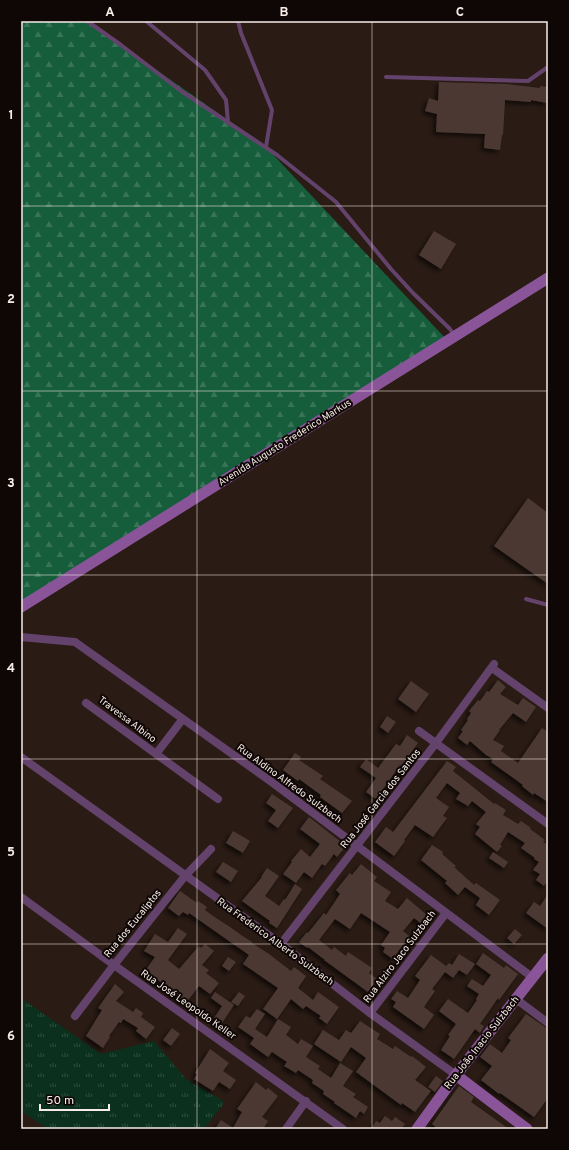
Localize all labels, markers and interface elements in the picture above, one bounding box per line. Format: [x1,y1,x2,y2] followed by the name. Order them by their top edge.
[105,5,115,21] text: A
[280,5,289,21] text: B
[456,5,464,21] text: C
[8,108,14,124] text: 1
[7,292,15,308] text: 2
[216,396,354,489] street label: Avenida Augusto Frederico Markus
[7,476,15,492] text: 3
[7,661,15,677] text: 4
[95,694,159,746] street label: Travessa Albino
[234,741,344,827] street label: Rua Aldino Alfredo Sulzbach
[338,746,424,851] street label: Rua José Garcia dos Santos
[7,845,15,861] text: 5
[101,887,165,961] street label: Rua dos Eucaliptos
[214,895,336,989] street label: Rua Frederico Alberto Sulzbach
[361,908,439,1006] street label: Rua Alziro Jaco Sulzbach
[138,967,238,1043] street label: Rua José Leopoldo Keller
[442,994,522,1092] street label: Rua João Inacio Sulzbach
[7,1029,15,1045] text: 6
[40,1086,109,1112] scale bar
[46,1093,74,1109] text: 50 m

